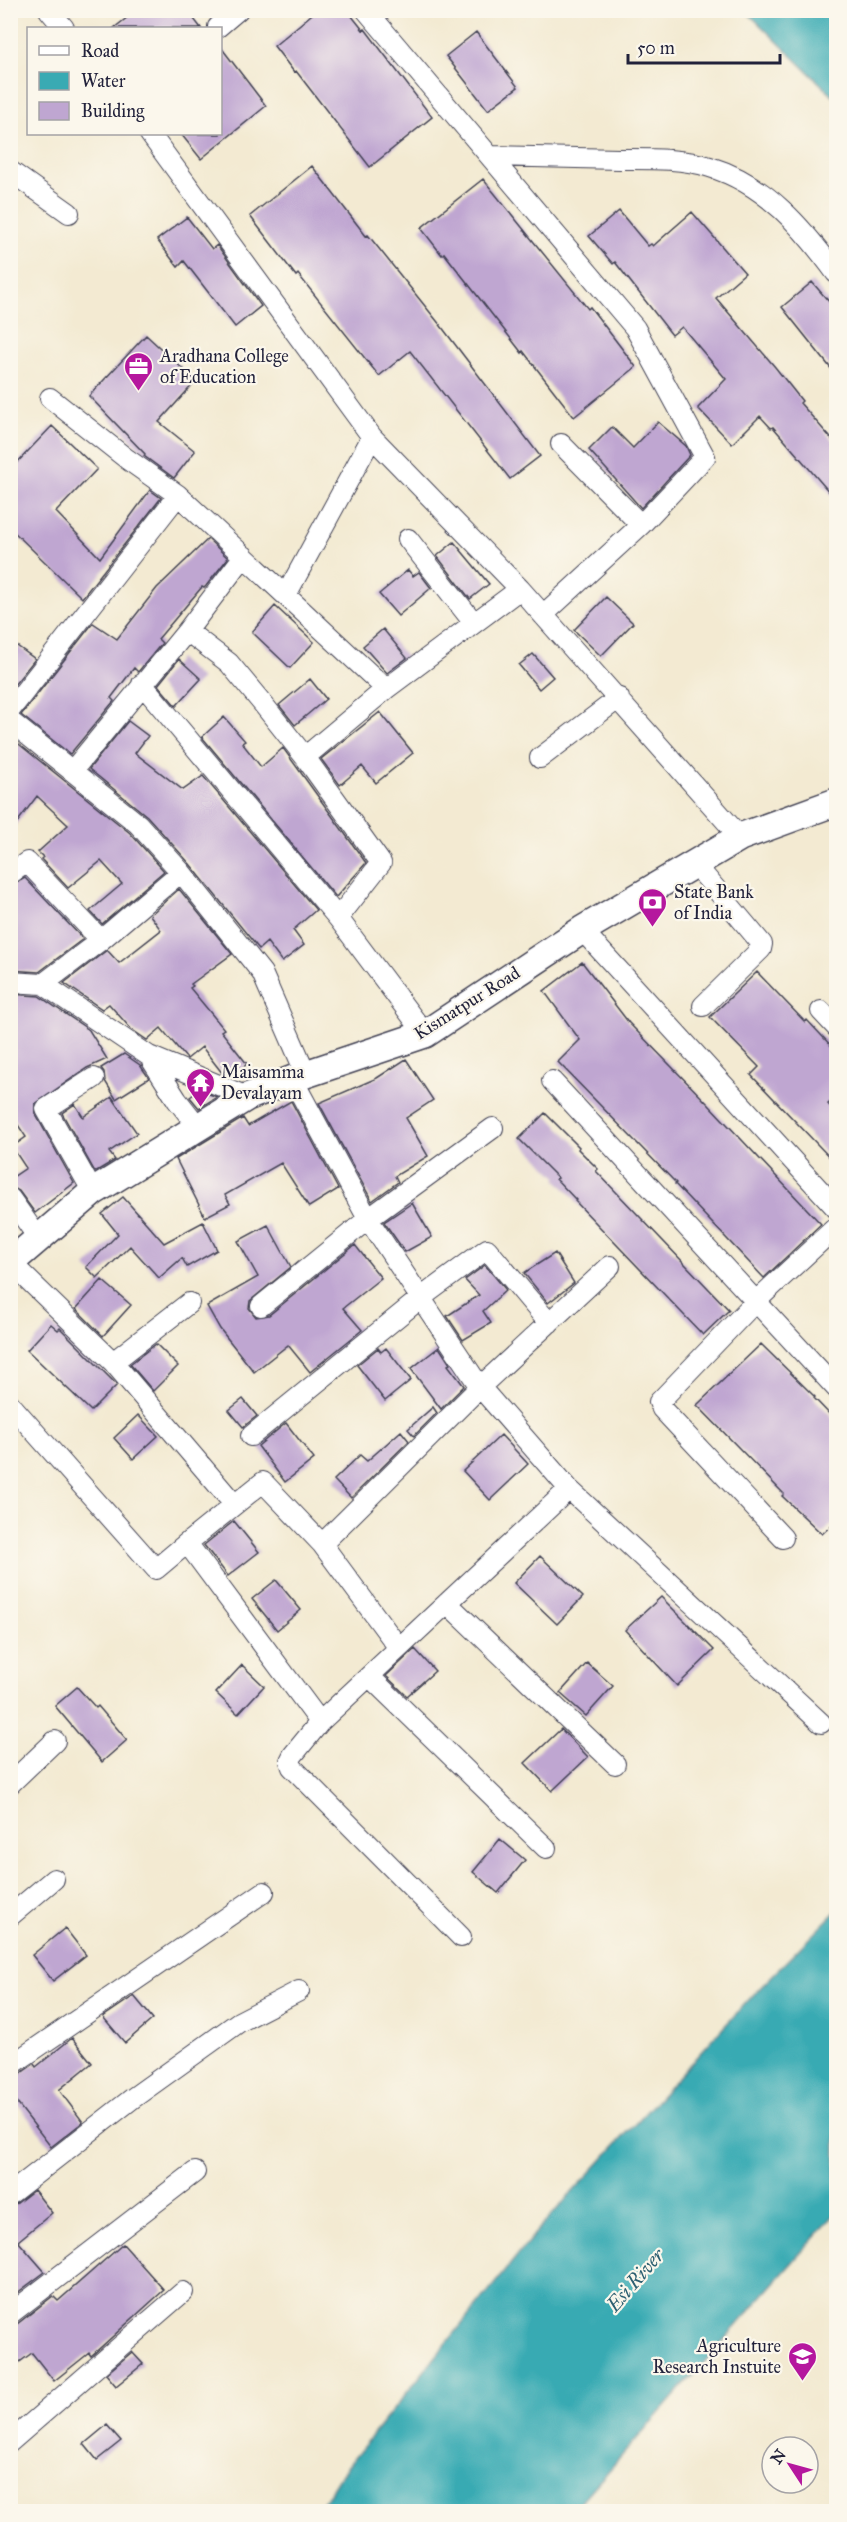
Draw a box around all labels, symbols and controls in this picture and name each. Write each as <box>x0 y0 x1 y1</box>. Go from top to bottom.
legend <box>27 27 222 135</box>
scale bar <box>628 27 780 65</box>
text: 50 m <box>637 37 675 59</box>
text: Road <box>81 40 119 62</box>
text: Water <box>81 70 126 92</box>
text: Building <box>81 100 145 123</box>
place label: Aradhana College of Education <box>159 345 289 388</box>
office icon: Aradhana College of Education <box>123 350 155 392</box>
place label: State Bank of India <box>674 881 754 924</box>
bank icon: State Bank of India <box>637 886 669 928</box>
street label: Kismatpur Road <box>410 962 524 1044</box>
place label: Maisamma Devalayam <box>221 1061 305 1104</box>
temple icon: Maisamma Devalayam <box>184 1066 216 1108</box>
water label: Esi River <box>600 2242 670 2317</box>
place label: Agriculture Research Instuite <box>652 2335 781 2378</box>
school or university icon: Agriculture Research Instuite <box>786 2340 818 2382</box>
north arrow <box>760 2435 820 2495</box>
text: N <box>767 2445 790 2468</box>

